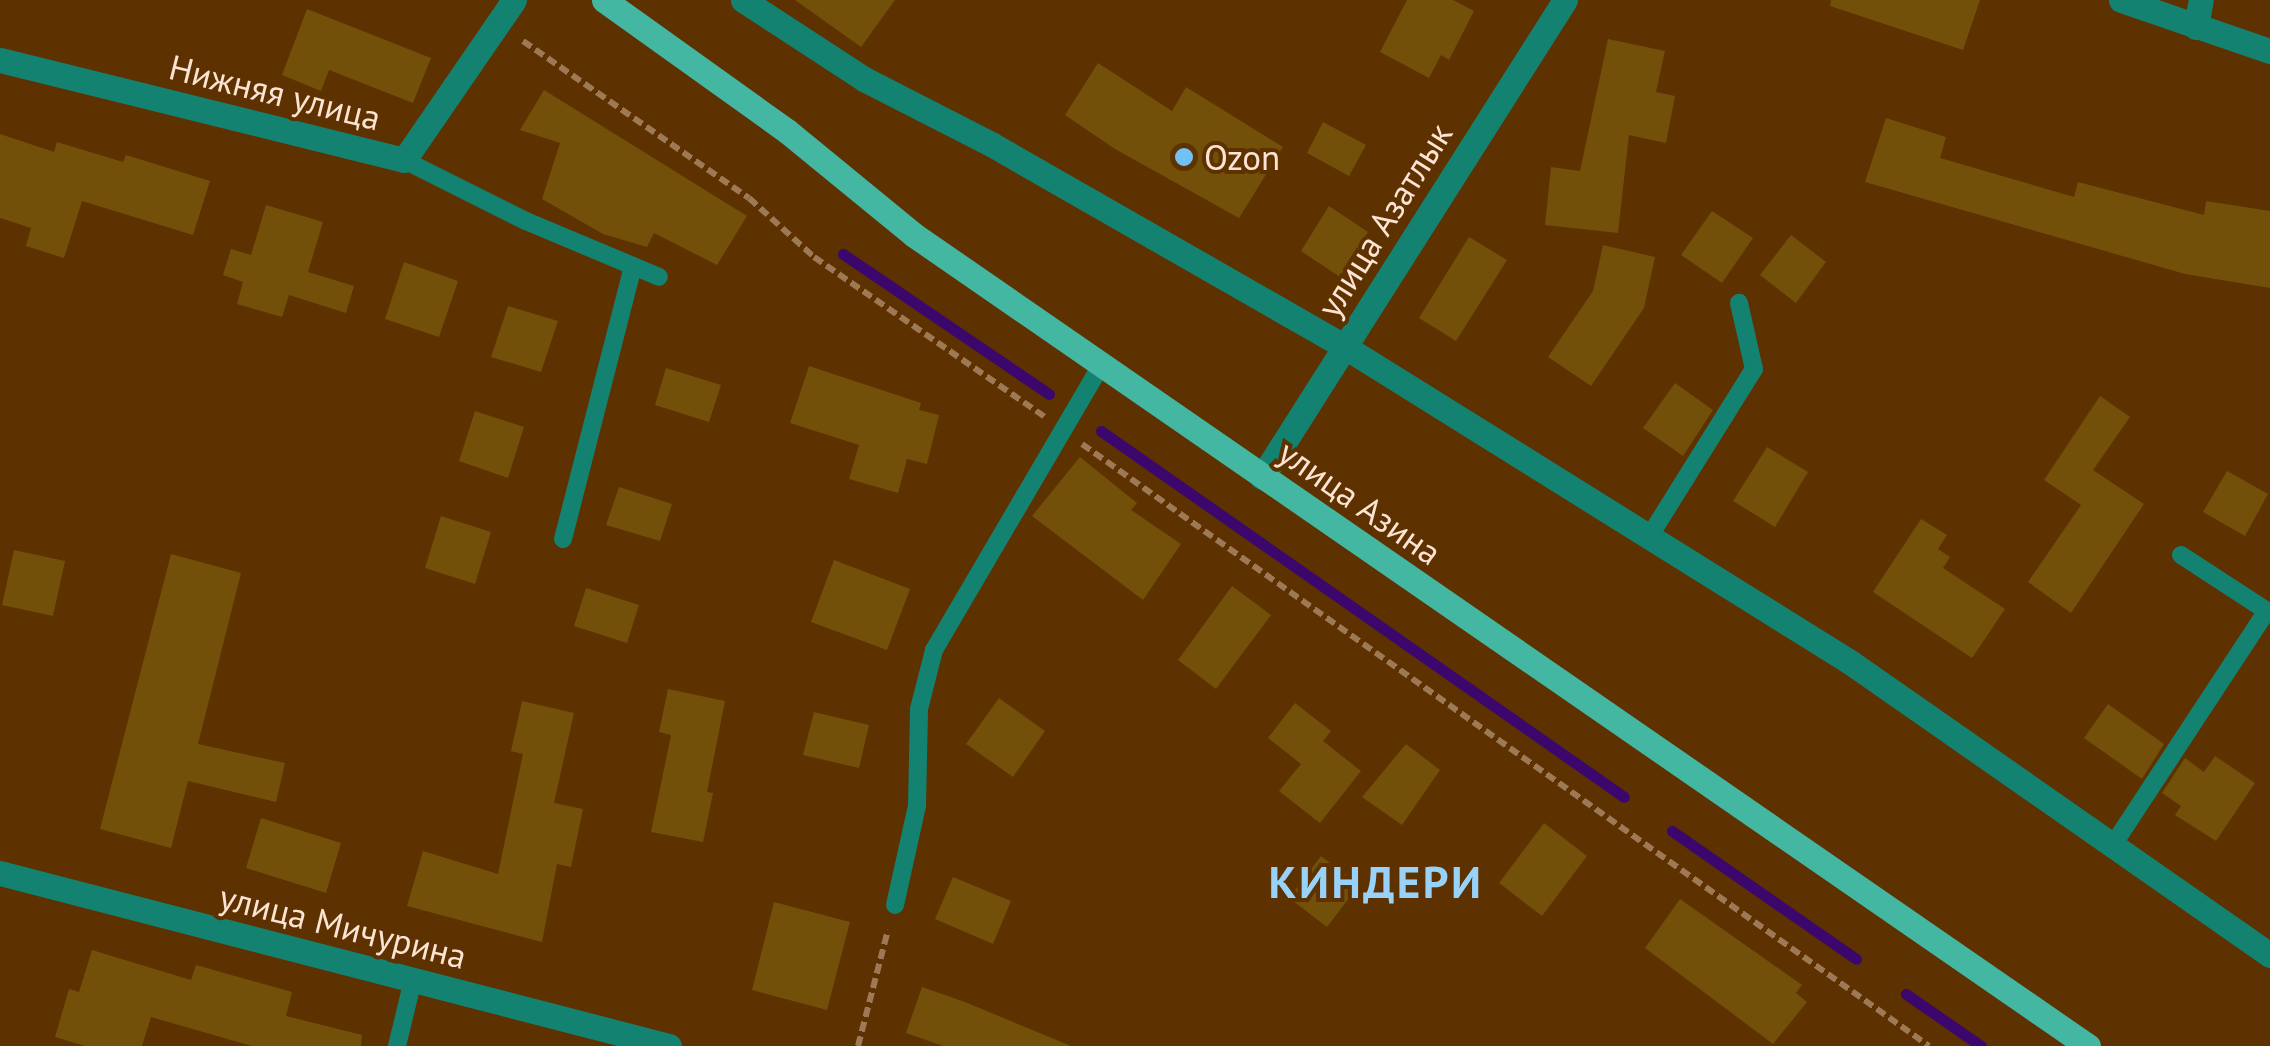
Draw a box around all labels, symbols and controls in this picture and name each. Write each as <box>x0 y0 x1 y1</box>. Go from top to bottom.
street label: Нижняя улица <box>165 45 385 139</box>
street label: улица Азатлык <box>1307 115 1461 325</box>
place label: Ozon <box>1204 136 1280 178</box>
marker: Ozon <box>1173 146 1195 168</box>
street label: улица Азина <box>1270 430 1450 574</box>
district label: КИНДЕРИ <box>1269 855 1483 909</box>
street label: улица Мичурина <box>215 875 471 977</box>

